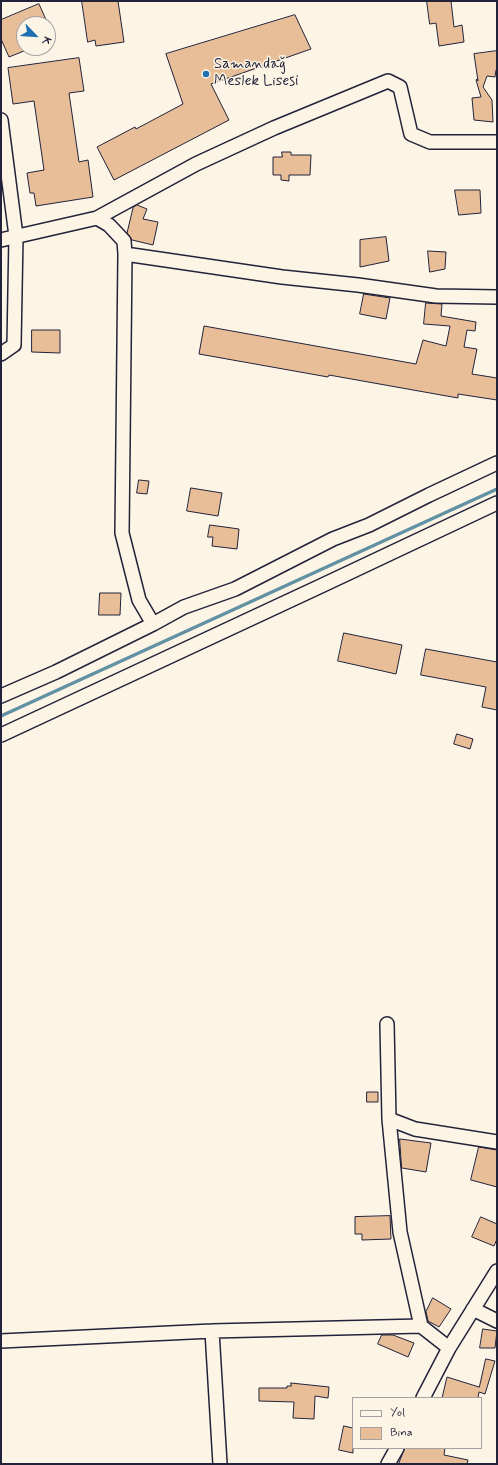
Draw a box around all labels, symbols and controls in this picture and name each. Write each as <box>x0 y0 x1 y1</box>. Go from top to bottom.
north arrow <box>16 16 56 56</box>
text: K <box>38 34 54 47</box>
place label: Samandağ Meslek Lisesi <box>214 56 299 91</box>
marker: Samandağ Meslek Lisesi <box>201 69 211 79</box>
legend <box>352 1397 482 1449</box>
text: Yol <box>390 1405 405 1421</box>
text: Bina <box>390 1425 413 1441</box>

